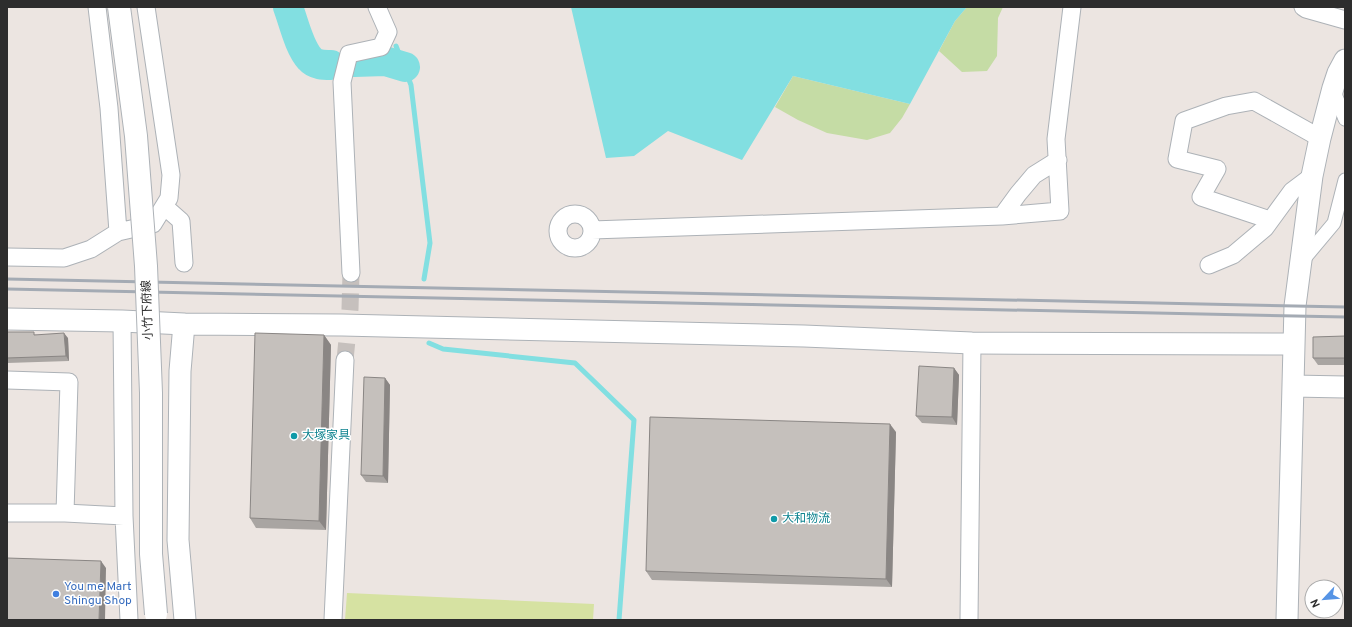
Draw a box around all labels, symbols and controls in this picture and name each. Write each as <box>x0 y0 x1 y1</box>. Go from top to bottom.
street label: 小竹下府線 <box>139 280 157 340</box>
place label: 大塚家具 <box>302 428 350 444</box>
marker: 大塚家具 <box>289 431 299 441</box>
place label: 大和物流 <box>782 511 830 527</box>
marker: 大和物流 <box>769 514 779 524</box>
place label: You me Mart Shingu Shop <box>64 579 132 609</box>
north arrow <box>1304 579 1344 619</box>
marker: You me Mart Shingu Shop <box>51 589 61 599</box>
text: N <box>1308 596 1324 610</box>

